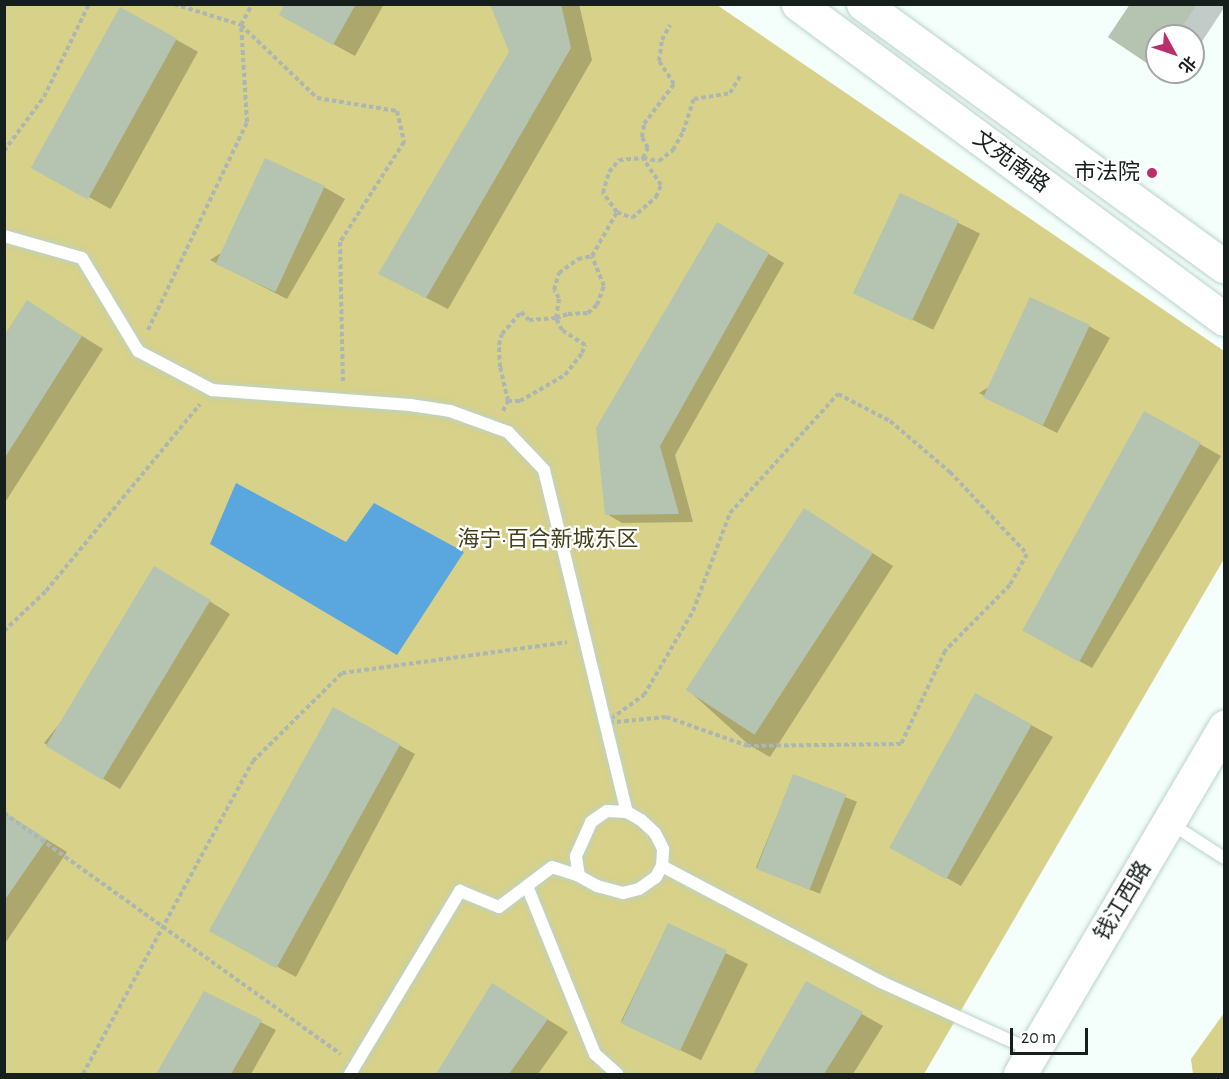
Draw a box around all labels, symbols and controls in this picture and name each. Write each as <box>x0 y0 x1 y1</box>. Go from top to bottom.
north arrow <box>1145 24 1205 84</box>
text: 北 <box>1176 53 1199 76</box>
street label: 文苑南路 <box>968 125 1054 199</box>
place label: 市法院 <box>1074 160 1140 186</box>
marker: 市法院 <box>1145 166 1159 180</box>
park label: 海宁·百合新城东区 <box>457 527 639 553</box>
street label: 钱江西路 <box>1089 856 1157 946</box>
scale bar <box>1013 1016 1091 1054</box>
text: 20 m <box>1021 1029 1056 1047</box>

